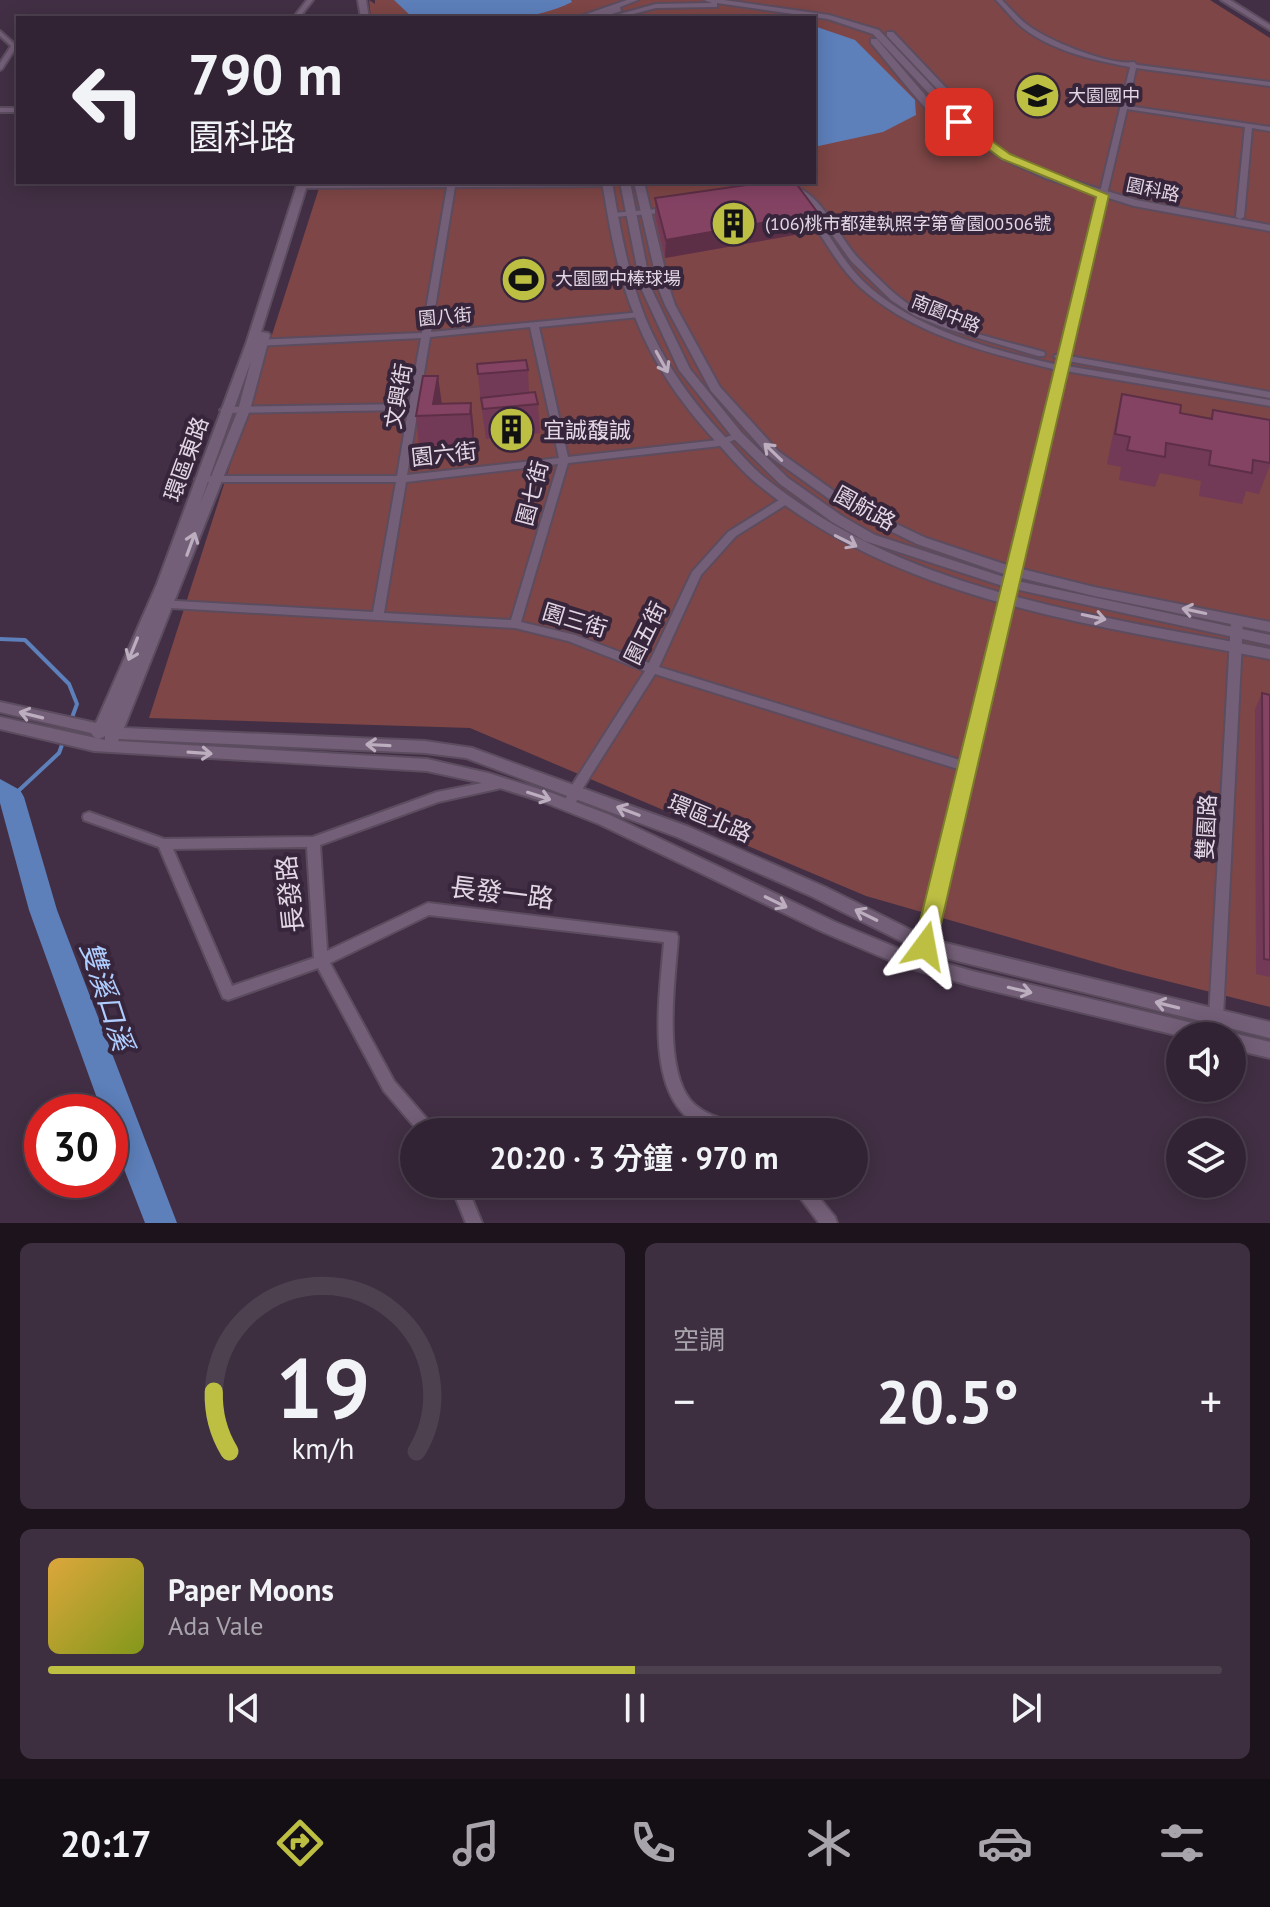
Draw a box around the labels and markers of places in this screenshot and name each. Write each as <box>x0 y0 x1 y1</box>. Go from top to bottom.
school or university icon: 大園國中 <box>1013 72 1061 120</box>
place label: 大園國中 <box>1068 84 1140 107</box>
pin <box>925 88 993 156</box>
building icon: (106)桃市都建執照字第會園00506號 <box>710 200 758 248</box>
place label: (106)桃市都建執照字第會園00506號 <box>765 212 1052 235</box>
sports icon: 大園國中棒球場 <box>500 255 548 303</box>
place label: 大園國中棒球場 <box>555 267 681 290</box>
building icon: 宜誠馥誠 <box>488 406 536 454</box>
place label: 宜誠馥誠 <box>543 416 631 444</box>

